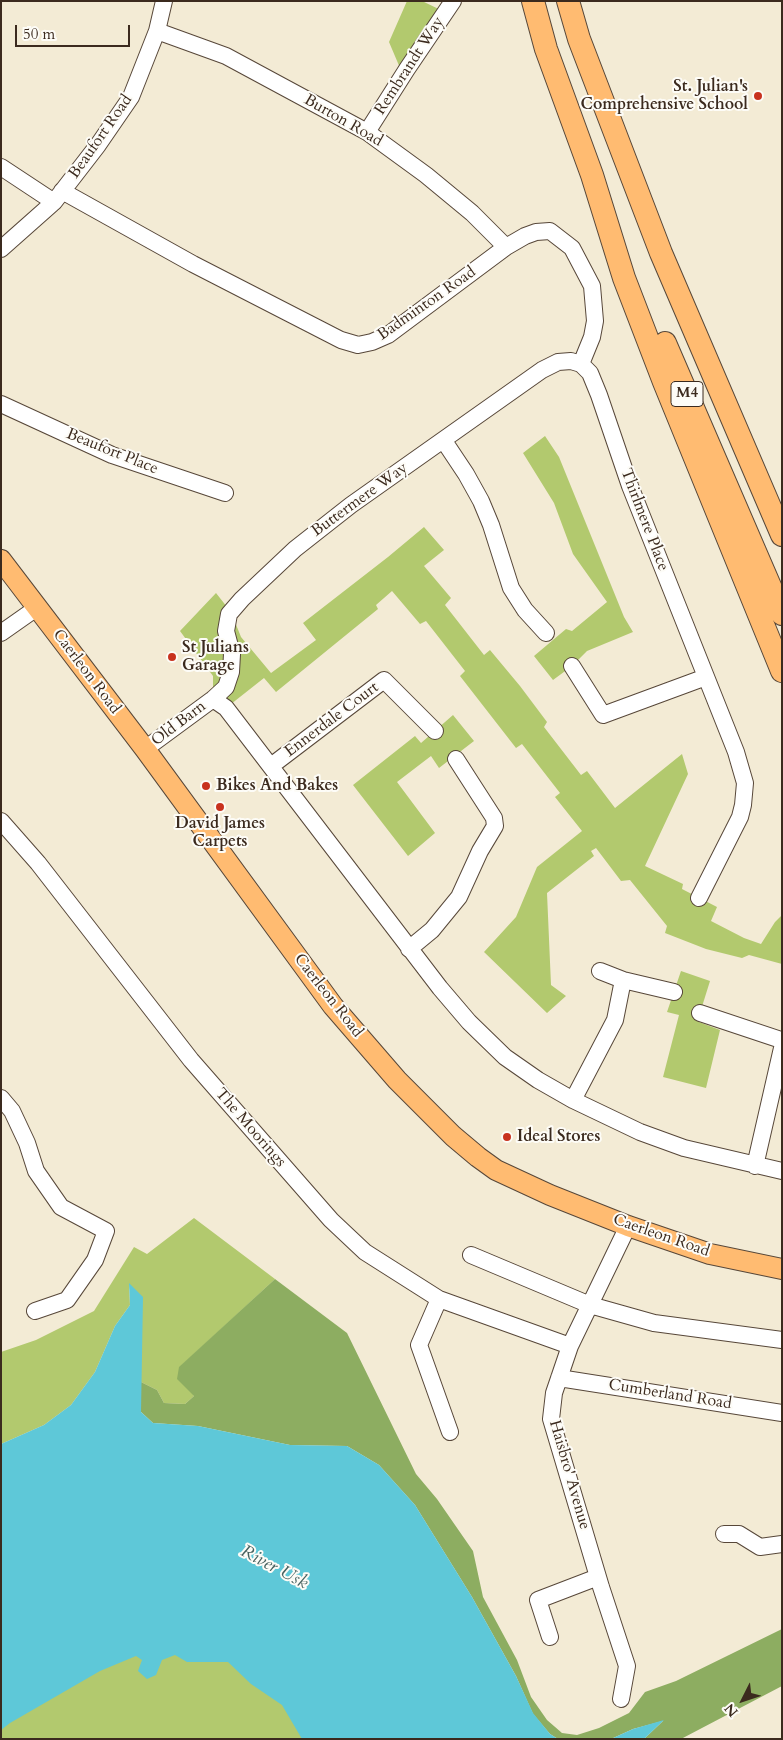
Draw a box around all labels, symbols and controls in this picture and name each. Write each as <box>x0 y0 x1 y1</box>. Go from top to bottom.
street label: Rembrandt Way <box>371 13 449 119</box>
scale bar <box>18 15 132 47</box>
text: 50 m <box>23 24 55 44</box>
place label: St. Julian's Comprehensive School <box>580 77 748 115</box>
marker: St. Julian's Comprehensive School <box>752 90 764 102</box>
street label: Beaufort Road <box>65 91 137 183</box>
street label: Burton Road <box>300 91 386 151</box>
street label: Badminton Road <box>374 263 480 345</box>
road number: M4 <box>671 382 703 406</box>
street label: Beaufort Place <box>63 425 161 479</box>
street label: Buttermere Way <box>308 459 412 541</box>
street label: Thirlmere Place <box>616 466 672 574</box>
street label: Caerleon Road <box>48 626 124 718</box>
place label: St Julians Garage <box>182 638 249 676</box>
marker: St Julians Garage <box>166 651 178 663</box>
street label: Ennerdale Court <box>281 678 383 762</box>
street label: Old Barn <box>148 697 210 751</box>
place label: Bikes And Bakes <box>216 776 338 796</box>
marker: Bikes And Bakes <box>200 780 212 792</box>
marker: David James Carpets <box>214 801 226 813</box>
place label: David James Carpets <box>175 814 265 852</box>
street label: Caerleon Road <box>289 950 367 1042</box>
street label: The Moorings <box>211 1085 289 1171</box>
place label: Ideal Stores <box>517 1127 600 1147</box>
marker: Ideal Stores <box>501 1131 513 1143</box>
street label: Caerleon Road <box>610 1211 712 1261</box>
street label: Cumberland Road <box>607 1376 733 1414</box>
street label: Haisbro' Avenue <box>544 1418 594 1532</box>
water label: River Usk <box>237 1541 311 1595</box>
north arrow <box>718 1675 768 1725</box>
text: N <box>720 1699 742 1721</box>

